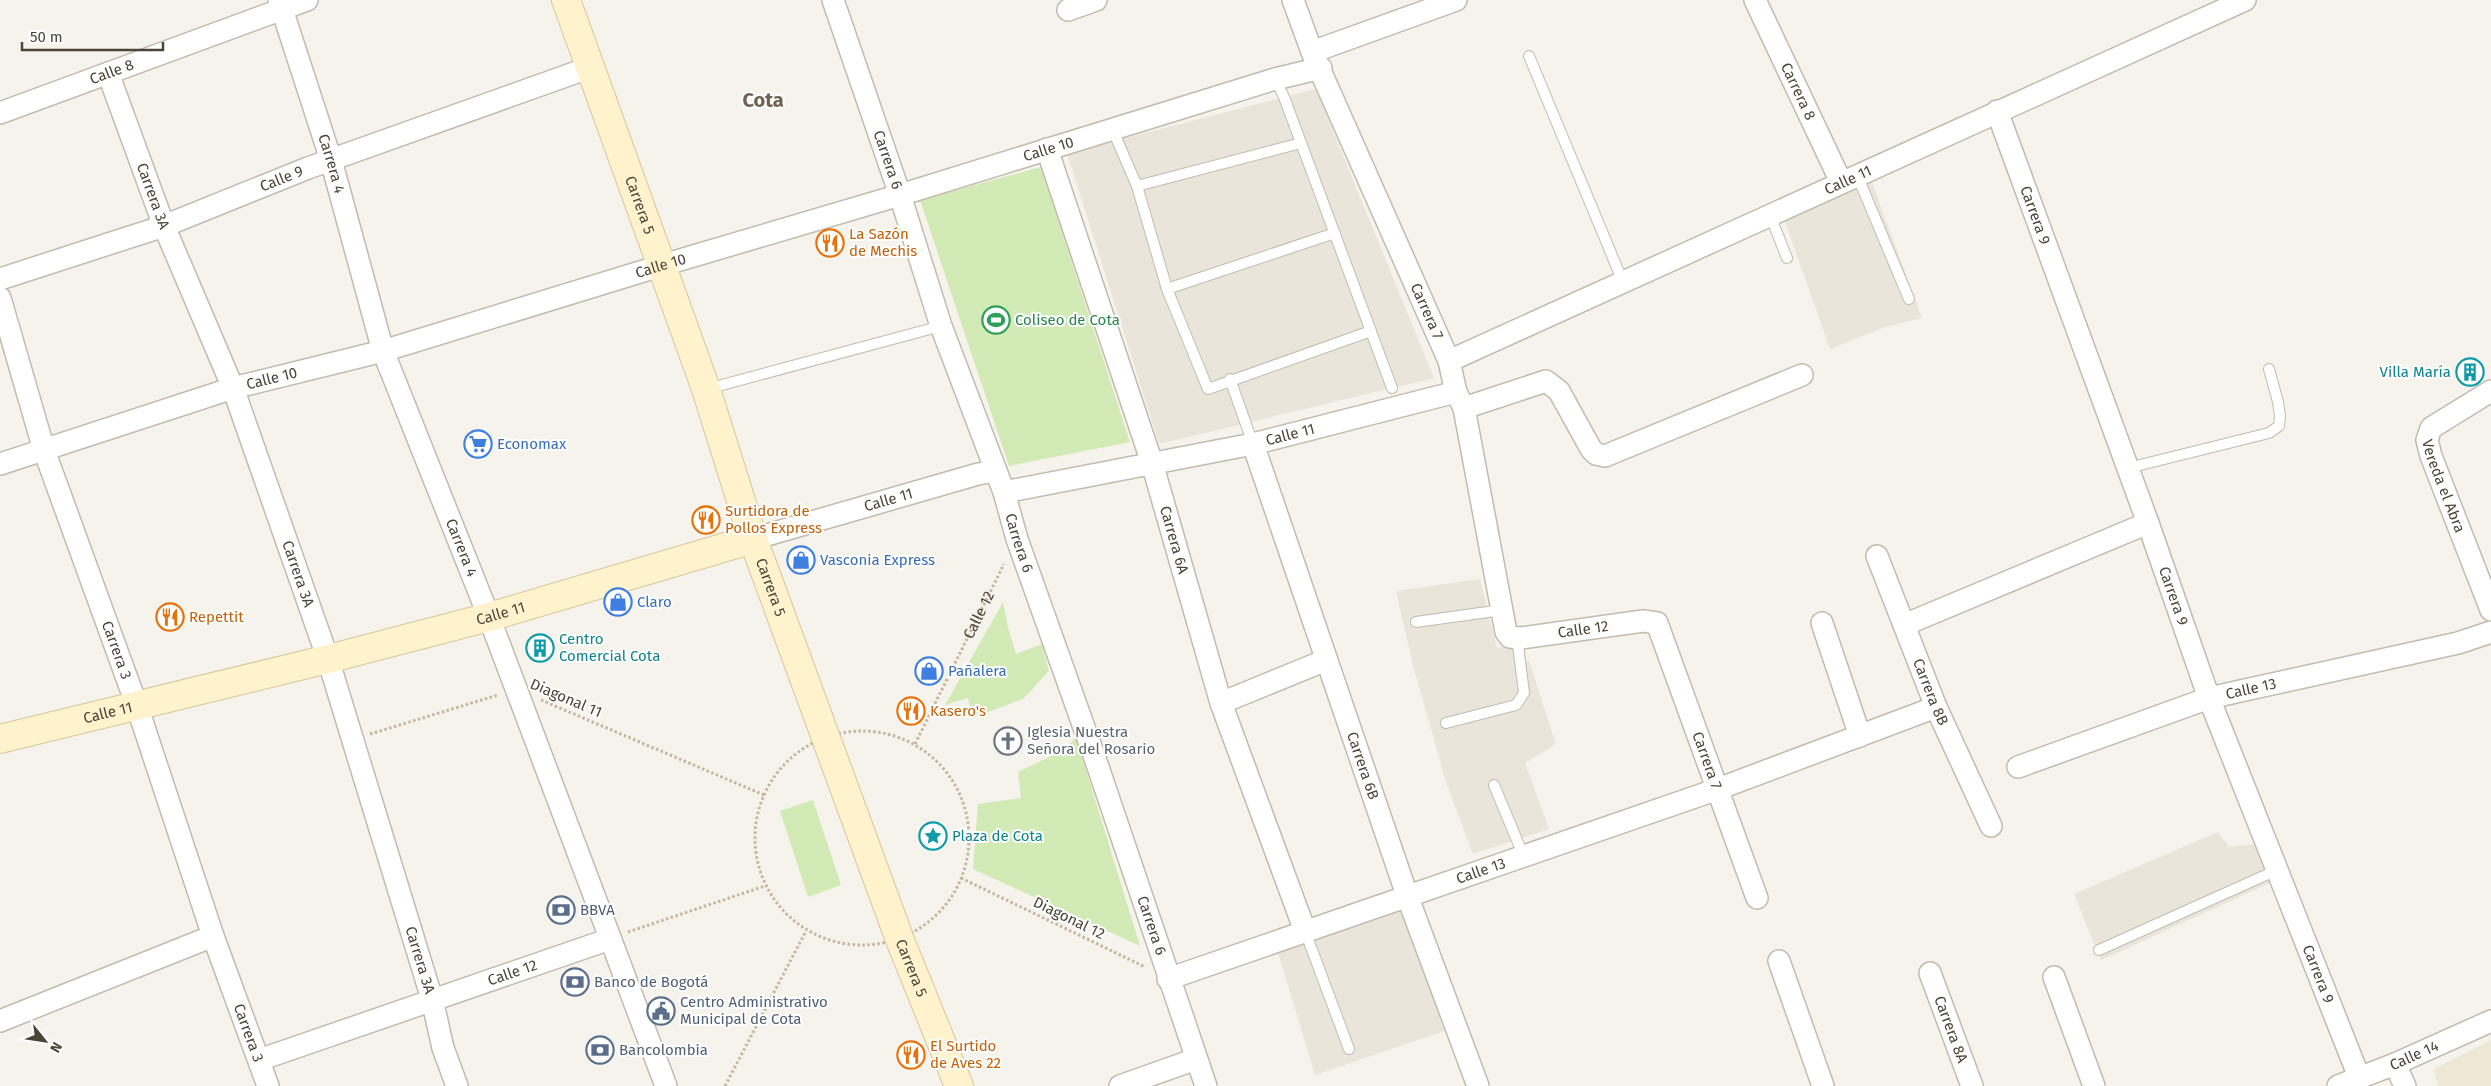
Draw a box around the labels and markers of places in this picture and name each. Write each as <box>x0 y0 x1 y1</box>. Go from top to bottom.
place label: La Sazón de Mechis <box>849 225 917 260</box>
restaurant icon: La Sazón de Mechis <box>815 228 845 258</box>
sports icon: Coliseo de Cota <box>981 305 1011 335</box>
place label: Coliseo de Cota <box>1015 311 1120 329</box>
building icon: Villa María <box>2455 357 2485 387</box>
place label: Villa María <box>2380 363 2451 381</box>
supermarket icon: Economax <box>463 429 493 459</box>
place label: Economax <box>497 435 567 453</box>
place label: Surtidora de Pollos Express <box>725 502 822 537</box>
restaurant icon: Surtidora de Pollos Express <box>691 505 721 535</box>
shop icon: Vasconia Express <box>786 545 816 575</box>
place label: Vasconia Express <box>820 551 935 569</box>
shop icon: Claro <box>603 587 633 617</box>
place label: Claro <box>637 593 672 611</box>
restaurant icon: Repettit <box>155 602 185 632</box>
place label: Repettit <box>189 608 244 626</box>
place label: Centro Comercial Cota <box>559 630 660 665</box>
building icon: Centro Comercial Cota <box>525 633 555 663</box>
shop icon: Pañalera <box>914 656 944 686</box>
place label: Pañalera <box>948 662 1007 680</box>
restaurant icon: Kasero's <box>896 696 926 726</box>
place label: Kasero's <box>930 702 986 720</box>
place label: Iglesia Nuestra Señora del Rosario <box>1027 723 1155 758</box>
church icon: Iglesia Nuestra Señora del Rosario <box>993 726 1023 756</box>
place icon: Plaza de Cota <box>918 821 948 851</box>
place label: Plaza de Cota <box>952 827 1043 845</box>
bank icon: BBVA <box>546 895 576 925</box>
place label: BBVA <box>580 901 615 919</box>
bank icon: Banco de Bogotá <box>560 967 590 997</box>
place label: Banco de Bogotá <box>594 973 708 991</box>
place label: Centro Administrativo Municipal de Cota <box>680 993 828 1028</box>
public building icon: Centro Administrativo Municipal de Cota <box>646 996 676 1026</box>
bank icon: Bancolombia <box>585 1035 615 1065</box>
place label: El Surtido de Aves 22 <box>930 1037 1001 1072</box>
restaurant icon: El Surtido de Aves 22 <box>896 1040 926 1070</box>
place label: Bancolombia <box>619 1041 708 1059</box>

